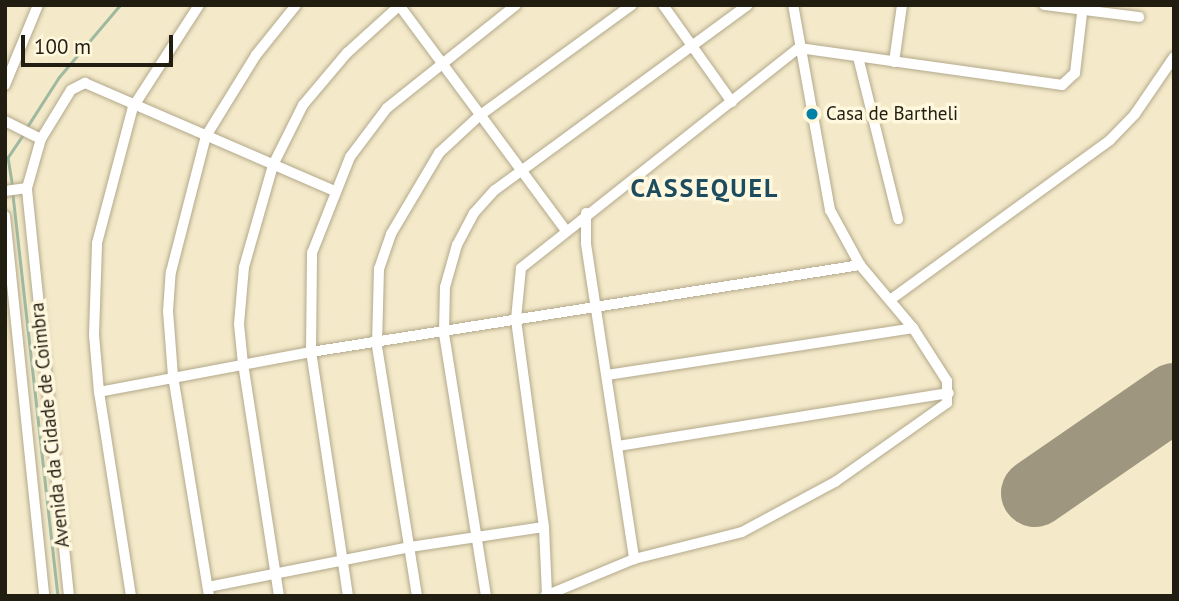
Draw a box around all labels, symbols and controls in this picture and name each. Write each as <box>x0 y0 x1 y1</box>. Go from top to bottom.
scale bar <box>24 21 177 65</box>
text: 100 m <box>34 33 91 60</box>
place label: Casa de Bartheli <box>826 103 958 125</box>
marker: Casa de Bartheli <box>804 106 820 122</box>
district label: CASSEQUEL <box>632 172 778 204</box>
street label: Avenida da Cidade de Coimbra <box>26 301 74 549</box>

